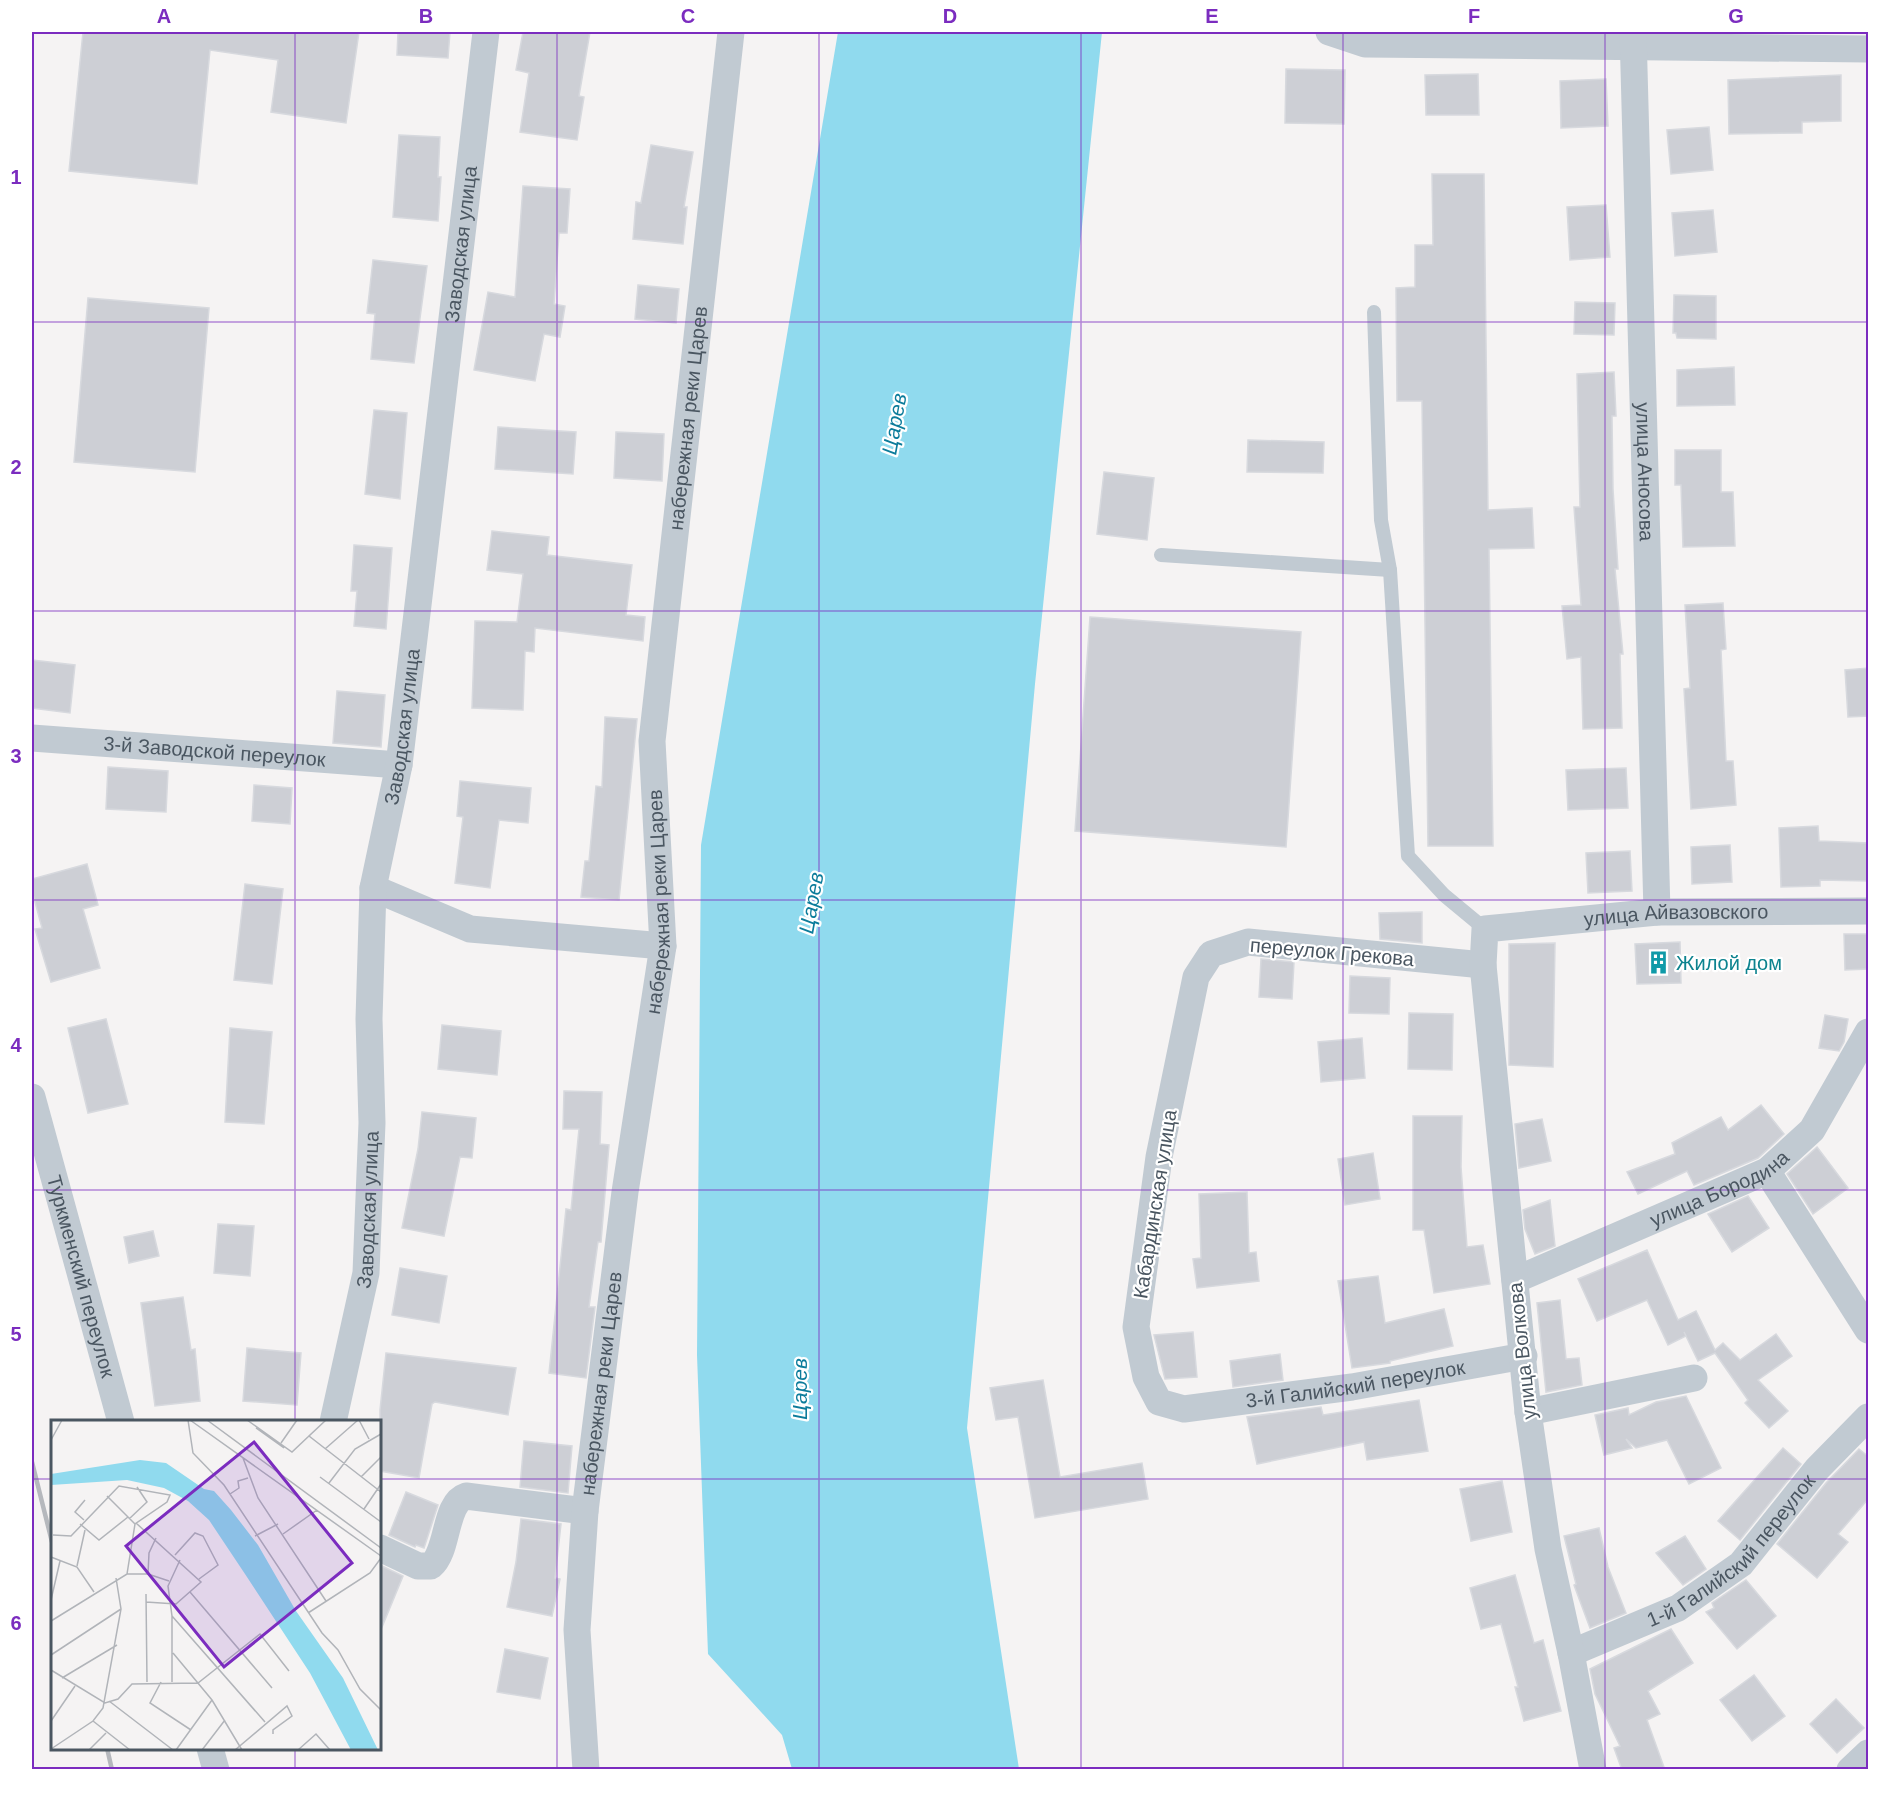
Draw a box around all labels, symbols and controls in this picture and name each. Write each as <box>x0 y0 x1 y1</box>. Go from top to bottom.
text: A <box>157 5 171 27</box>
text: B <box>419 5 433 27</box>
text: C <box>681 5 695 27</box>
text: D <box>943 5 957 27</box>
text: E <box>1205 5 1219 27</box>
text: F <box>1468 5 1480 27</box>
text: G <box>1728 5 1744 27</box>
street label: Заводская улица <box>441 164 481 324</box>
text: 1 <box>10 166 22 188</box>
street label: набережная реки Царев <box>665 305 711 532</box>
water label: Царев <box>877 391 911 457</box>
street label: улица Аносова <box>1632 402 1658 542</box>
text: 2 <box>10 456 22 478</box>
street label: Заводская улица <box>380 646 424 807</box>
street label: 3-й Заводской переулок <box>103 732 327 771</box>
text: 3 <box>10 745 22 767</box>
street label: набережная реки Царев <box>642 789 674 1016</box>
water label: Царев <box>794 870 828 936</box>
street label: улица Айвазовского <box>1583 900 1768 930</box>
street label: переулок Грекова <box>1249 934 1416 970</box>
building icon: Жилой дом <box>1645 950 1671 976</box>
place label: Жилой дом <box>1676 952 1782 974</box>
text: 4 <box>10 1034 22 1056</box>
street label: Кабардинская улица <box>1129 1107 1181 1300</box>
street label: Заводская улица <box>352 1130 383 1290</box>
street label: улица Бородина <box>1647 1145 1794 1231</box>
street label: Туркменский переулок <box>43 1173 119 1380</box>
street label: набережная реки Царев <box>576 1270 626 1497</box>
street label: улица Волкова <box>1504 1280 1540 1421</box>
text: 5 <box>10 1323 22 1345</box>
street label: 3-й Галийский переулок <box>1244 1356 1467 1412</box>
water label: Царев <box>788 1358 811 1420</box>
inset map <box>51 1420 381 1750</box>
street label: 1-й Галийский переулок <box>1644 1470 1820 1631</box>
text: 6 <box>10 1612 22 1634</box>

